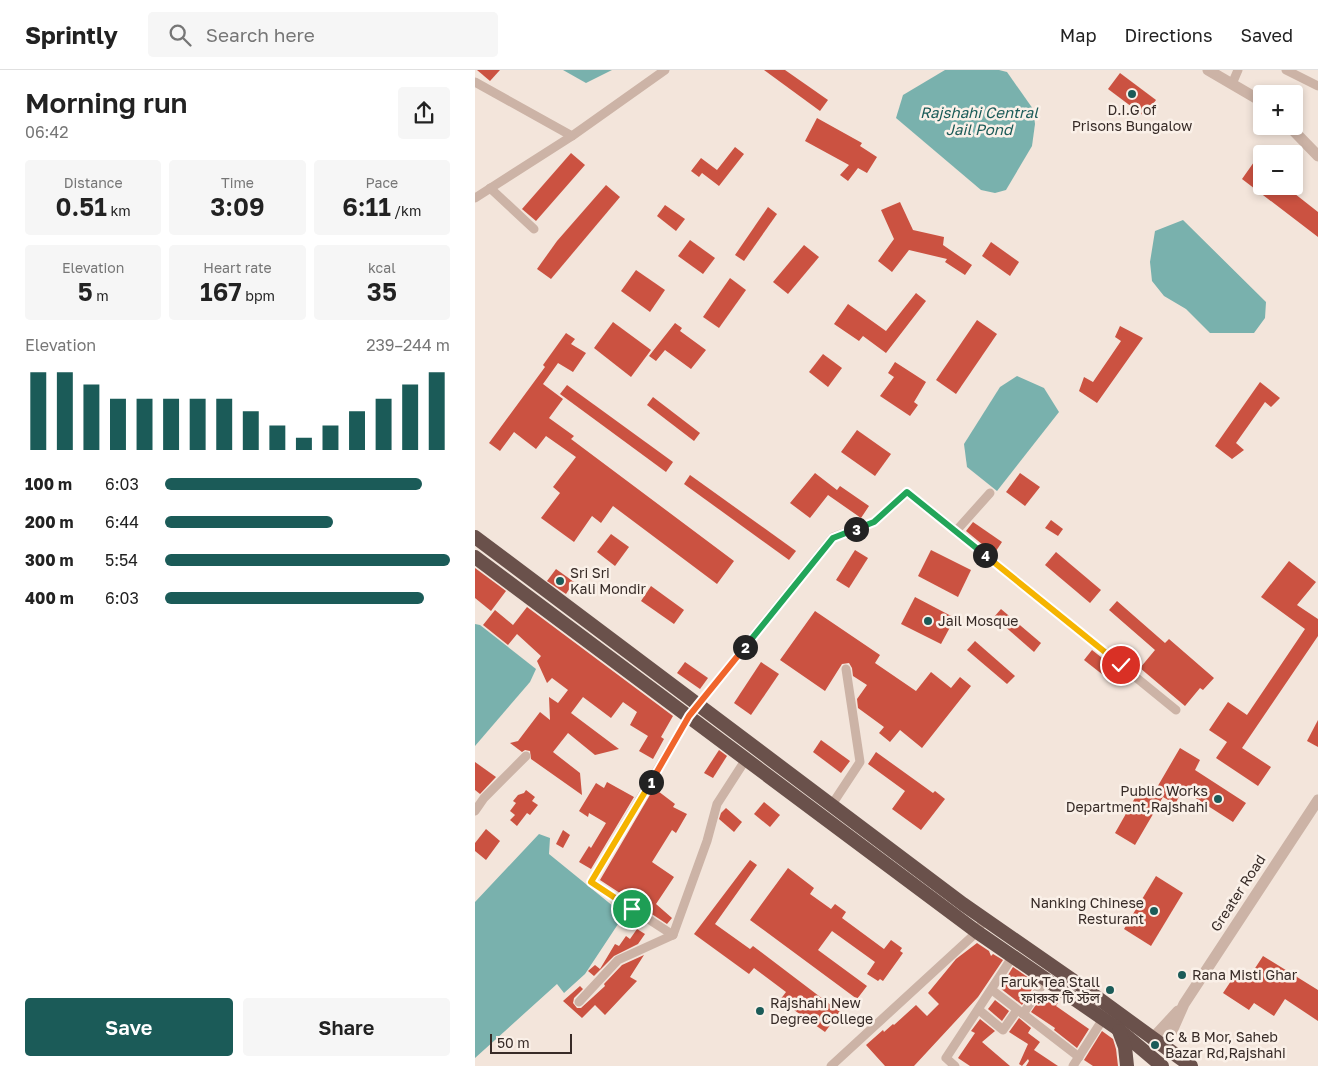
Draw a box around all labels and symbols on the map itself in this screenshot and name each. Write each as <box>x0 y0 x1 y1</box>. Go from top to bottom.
marker: D.I.G of Prisons Bungalow <box>1126 88 1138 100</box>
place label: D.I.G of Prisons Bungalow <box>1072 101 1192 134</box>
water label: Rajshahi Central Jail Pond <box>920 103 1039 138</box>
pin: 3 <box>843 516 869 542</box>
pin: 4 <box>973 542 997 568</box>
place label: Sri Sri Kali Mondir <box>570 564 647 597</box>
marker: Sri Sri Kali Mondir <box>554 575 566 587</box>
place label: Jail Mosque <box>938 612 1018 629</box>
marker: Jail Mosque <box>922 615 934 627</box>
pin: 2 <box>733 634 757 660</box>
pin <box>1100 644 1142 686</box>
pin: 1 <box>639 770 663 794</box>
place label: Public Works Department,Rajshahi <box>1066 782 1208 815</box>
marker: Public Works Department,Rajshahi <box>1212 793 1224 805</box>
street label: Greater Road <box>1206 851 1269 934</box>
pin <box>611 888 653 930</box>
place label: Nanking Chinese Resturant <box>1030 894 1144 927</box>
marker: Nanking Chinese Resturant <box>1148 905 1160 917</box>
place label: Rana Misti Ghar <box>1192 966 1298 983</box>
marker: Rana Misti Ghar <box>1176 969 1188 981</box>
place label: Faruk Tea Stall ফারুক টি স্টল <box>1001 973 1101 1006</box>
marker: Faruk Tea Stall ফারুক টি স্টল <box>1104 984 1116 996</box>
place label: Rajshahi New Degree College <box>770 994 873 1027</box>
marker: Rajshahi New Degree College <box>754 1005 766 1017</box>
place label: C & B Mor, Saheb Bazar Rd,Rajshahi <box>1165 1028 1286 1061</box>
scale bar <box>490 1031 573 1054</box>
marker: C & B Mor, Saheb Bazar Rd,Rajshahi <box>1149 1039 1161 1051</box>

